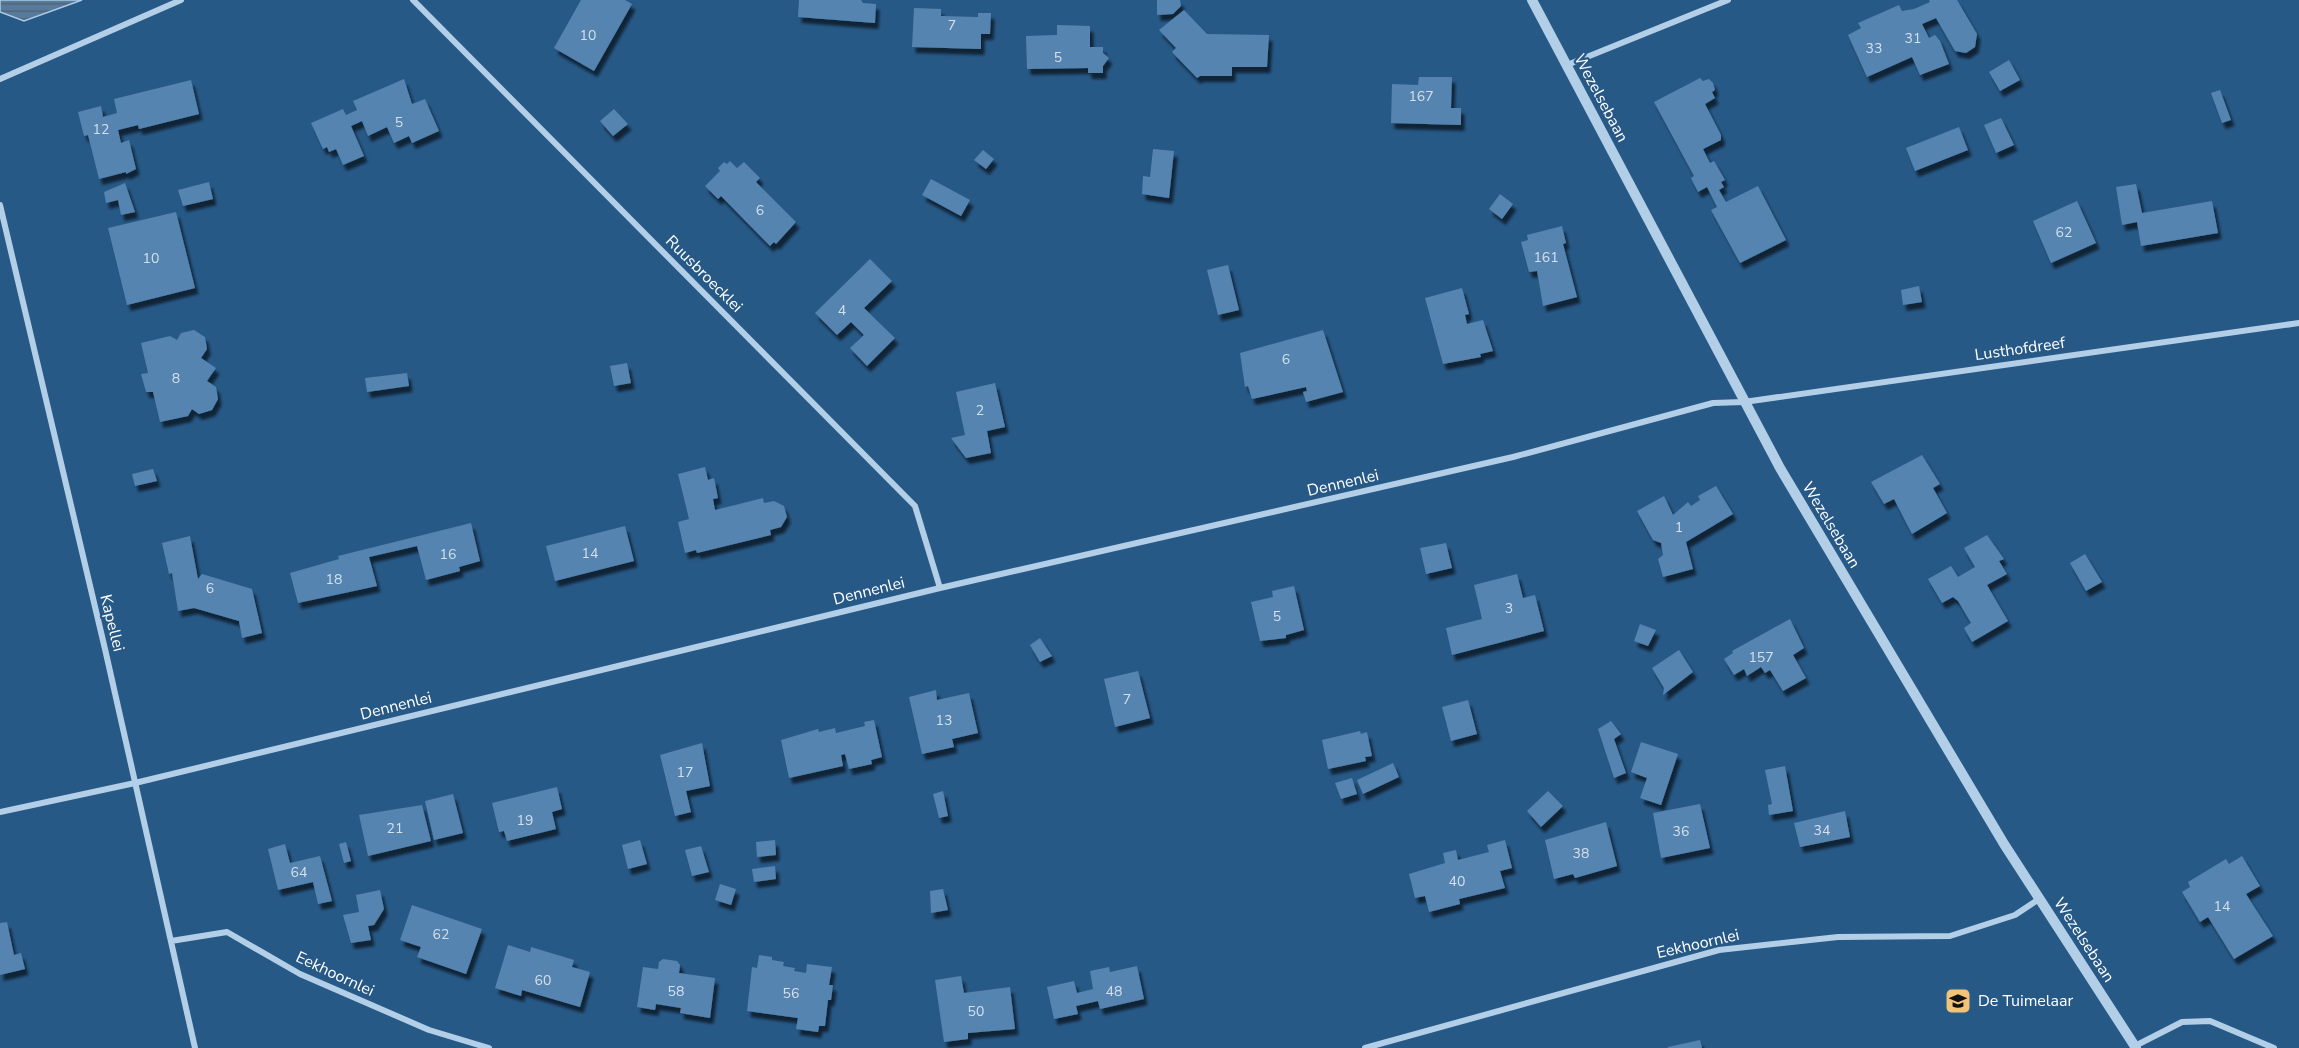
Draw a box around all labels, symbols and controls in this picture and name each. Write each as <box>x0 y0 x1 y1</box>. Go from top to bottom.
house number: 7 <box>948 16 956 35</box>
house number: 10 <box>580 26 596 45</box>
house number: 31 <box>1905 29 1921 48</box>
house number: 33 <box>1866 39 1882 58</box>
house number: 5 <box>1054 48 1062 67</box>
street label: Wezelsebaan <box>1568 50 1634 146</box>
house number: 167 <box>1408 87 1434 106</box>
house number: 5 <box>395 113 403 132</box>
house number: 12 <box>93 120 109 139</box>
house number: 6 <box>756 201 764 220</box>
house number: 62 <box>2056 223 2072 242</box>
street label: Ruusbroecklei <box>661 231 747 317</box>
house number: 161 <box>1533 248 1559 267</box>
house number: 10 <box>143 249 159 268</box>
house number: 4 <box>838 301 846 320</box>
street label: Lusthofdreef <box>1973 332 2067 366</box>
house number: 6 <box>1282 350 1290 369</box>
house number: 8 <box>172 369 180 388</box>
house number: 2 <box>976 401 984 420</box>
street label: Dennenlei <box>1305 464 1381 502</box>
street label: Wezelsebaan <box>1797 478 1865 572</box>
house number: 1 <box>1675 518 1683 537</box>
house number: 14 <box>582 544 598 563</box>
house number: 16 <box>440 545 456 564</box>
house number: 18 <box>326 570 342 589</box>
street label: Dennenlei <box>831 571 907 611</box>
house number: 6 <box>206 579 214 598</box>
street label: Kapellei <box>94 592 130 654</box>
house number: 3 <box>1505 599 1513 618</box>
house number: 5 <box>1273 607 1281 626</box>
house number: 157 <box>1748 648 1774 667</box>
street label: Dennenlei <box>358 686 434 726</box>
house number: 7 <box>1123 690 1131 709</box>
house number: 13 <box>936 711 952 730</box>
house number: 17 <box>677 763 693 782</box>
house number: 19 <box>517 811 533 830</box>
house number: 21 <box>387 819 403 838</box>
house number: 34 <box>1814 821 1830 840</box>
house number: 36 <box>1673 822 1689 841</box>
house number: 38 <box>1573 844 1589 863</box>
house number: 64 <box>291 863 307 882</box>
house number: 40 <box>1449 872 1465 891</box>
street label: Wezelsebaan <box>2048 893 2120 987</box>
house number: 14 <box>2214 897 2230 916</box>
street label: Eekhoornlei <box>1654 924 1742 964</box>
house number: 62 <box>433 925 449 944</box>
street label: Eekhoornlei <box>292 946 378 1002</box>
house number: 60 <box>535 971 551 990</box>
house number: 58 <box>668 982 684 1001</box>
house number: 48 <box>1106 982 1122 1001</box>
house number: 56 <box>783 984 799 1003</box>
school or university icon: De Tuimelaar <box>1943 986 1973 1016</box>
place label: De Tuimelaar <box>1978 990 2074 1012</box>
house number: 50 <box>968 1002 984 1021</box>

